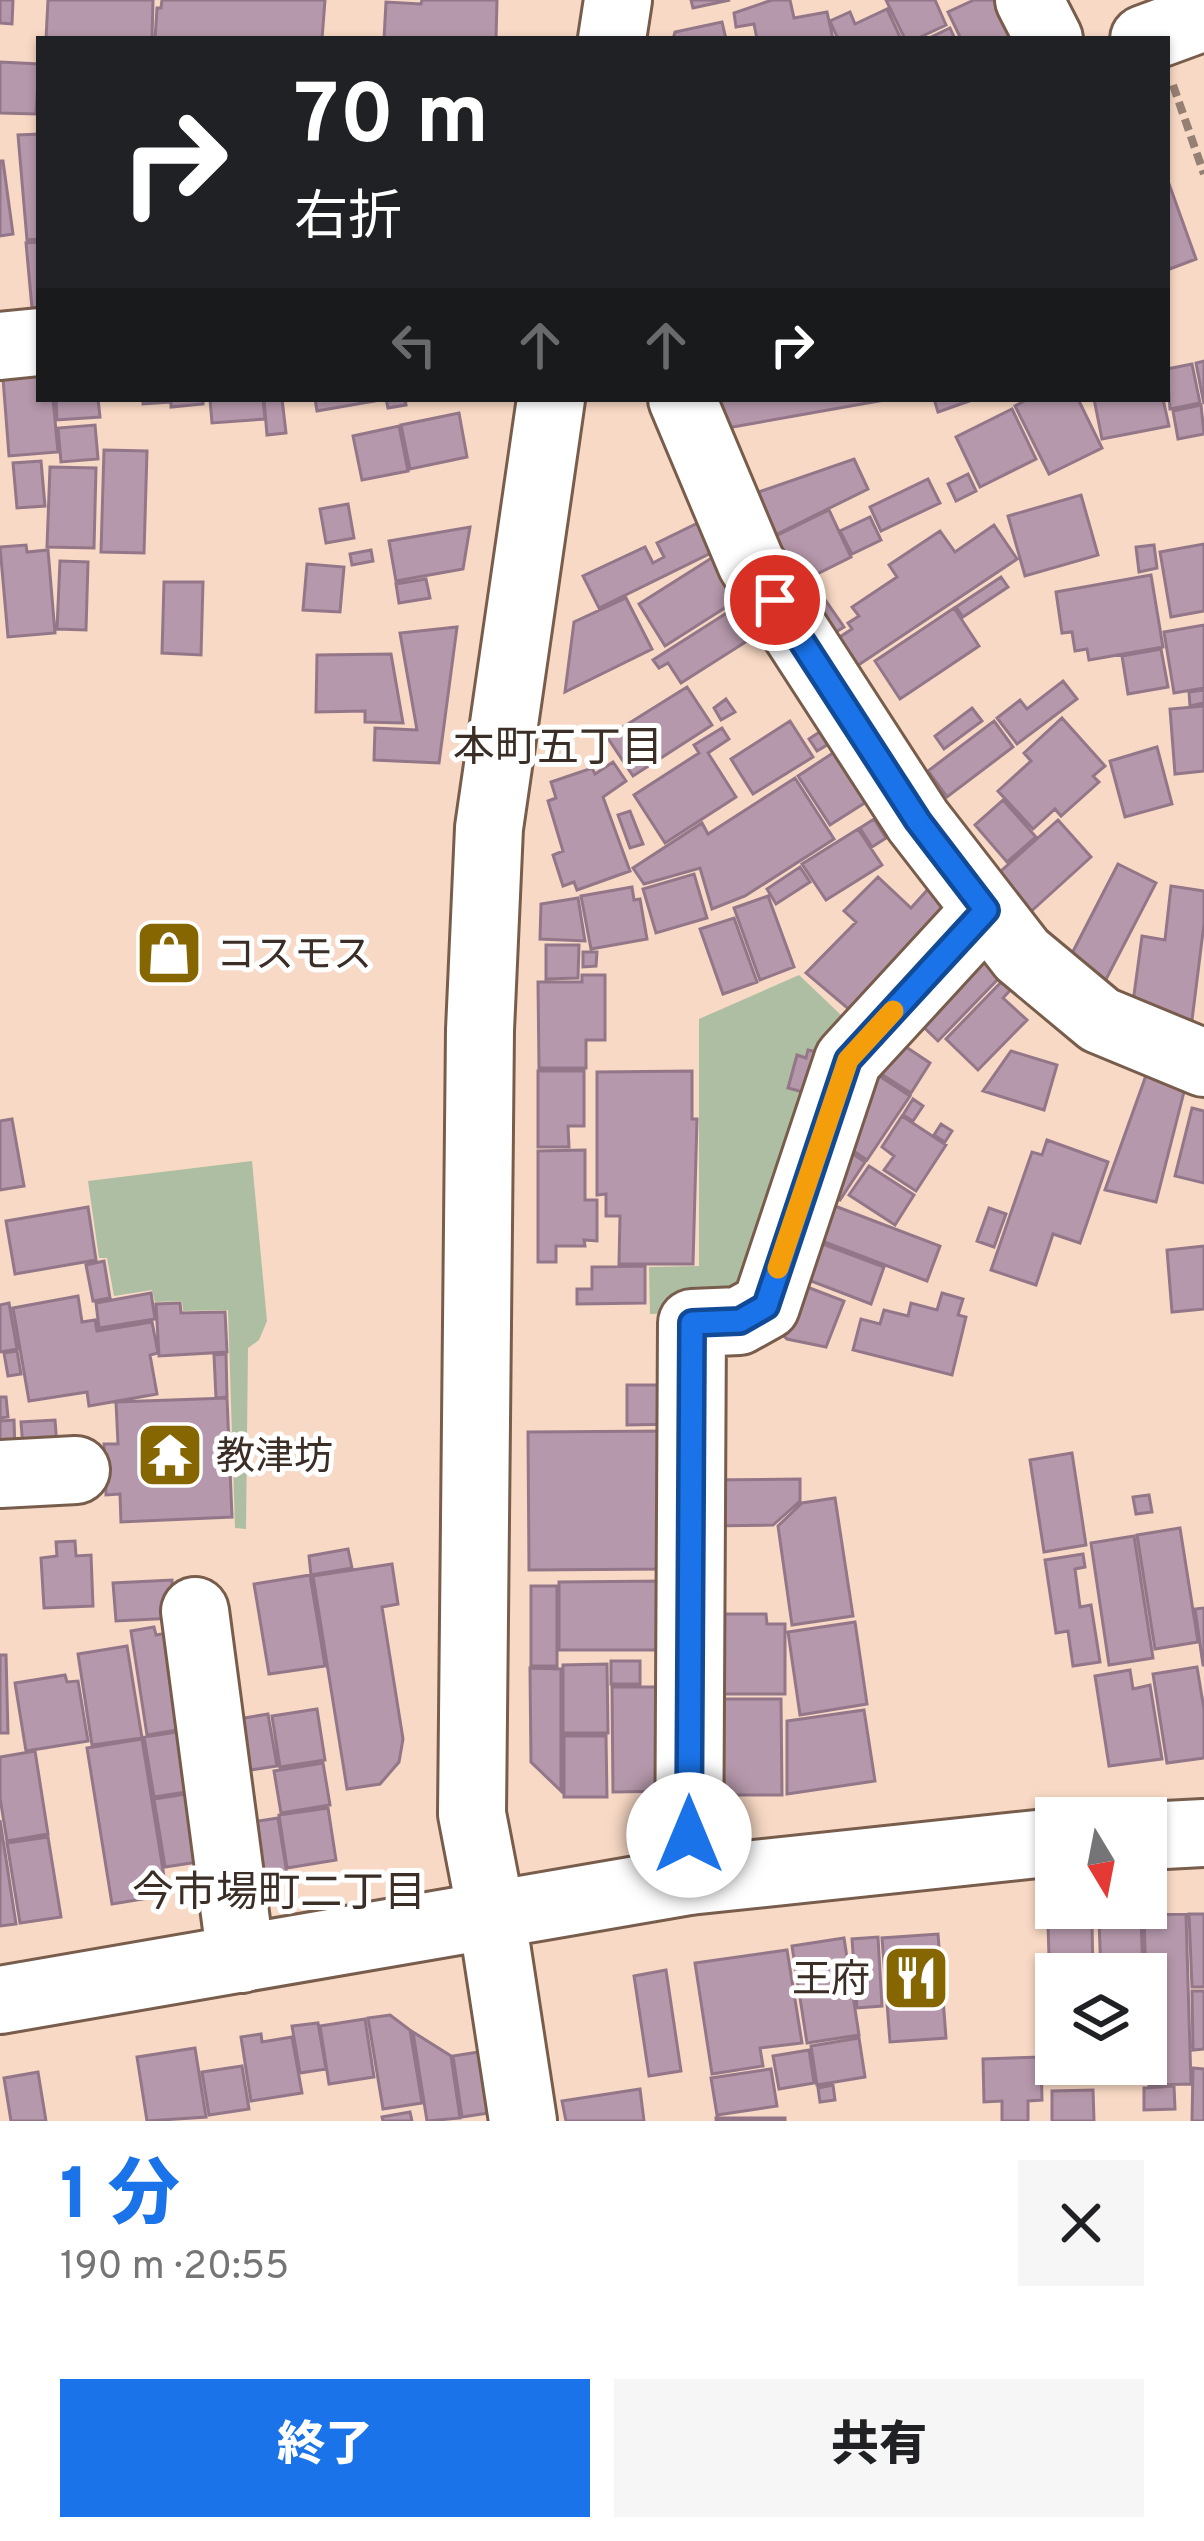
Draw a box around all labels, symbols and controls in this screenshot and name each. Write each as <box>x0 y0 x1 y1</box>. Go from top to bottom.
text: 70 m <box>294 67 489 173</box>
icon: right <box>96 84 252 240</box>
text: 右折 <box>294 186 402 255</box>
icon: left <box>381 312 447 378</box>
icon: ahead <box>507 312 573 378</box>
icon: ahead <box>633 312 699 378</box>
icon: right <box>759 312 825 378</box>
pin <box>724 549 826 651</box>
icon: arrive <box>742 567 808 633</box>
district label: 本町五丁目 <box>453 724 663 777</box>
shop icon: コスモス <box>134 918 204 988</box>
place label: コスモス <box>216 933 372 982</box>
temple icon: 教津坊 <box>135 1420 205 1490</box>
place label: 教津坊 <box>216 1435 333 1484</box>
position arrow <box>626 1772 752 1898</box>
north arrow <box>1035 1797 1167 1929</box>
map controls <box>1035 1797 1167 2085</box>
district label: 今市場町二丁目 <box>132 1869 426 1922</box>
restaurant icon: 王府 <box>881 1943 951 2013</box>
button: layers <box>1035 1953 1167 2085</box>
place label: 王府 <box>792 1958 870 2007</box>
text: 1 分 <box>60 2153 180 2245</box>
button: close <box>1018 2160 1144 2286</box>
text: 190 m · 20:55 <box>60 2244 289 2293</box>
button: 終了 <box>60 2379 590 2517</box>
button: 共有 <box>614 2379 1144 2517</box>

